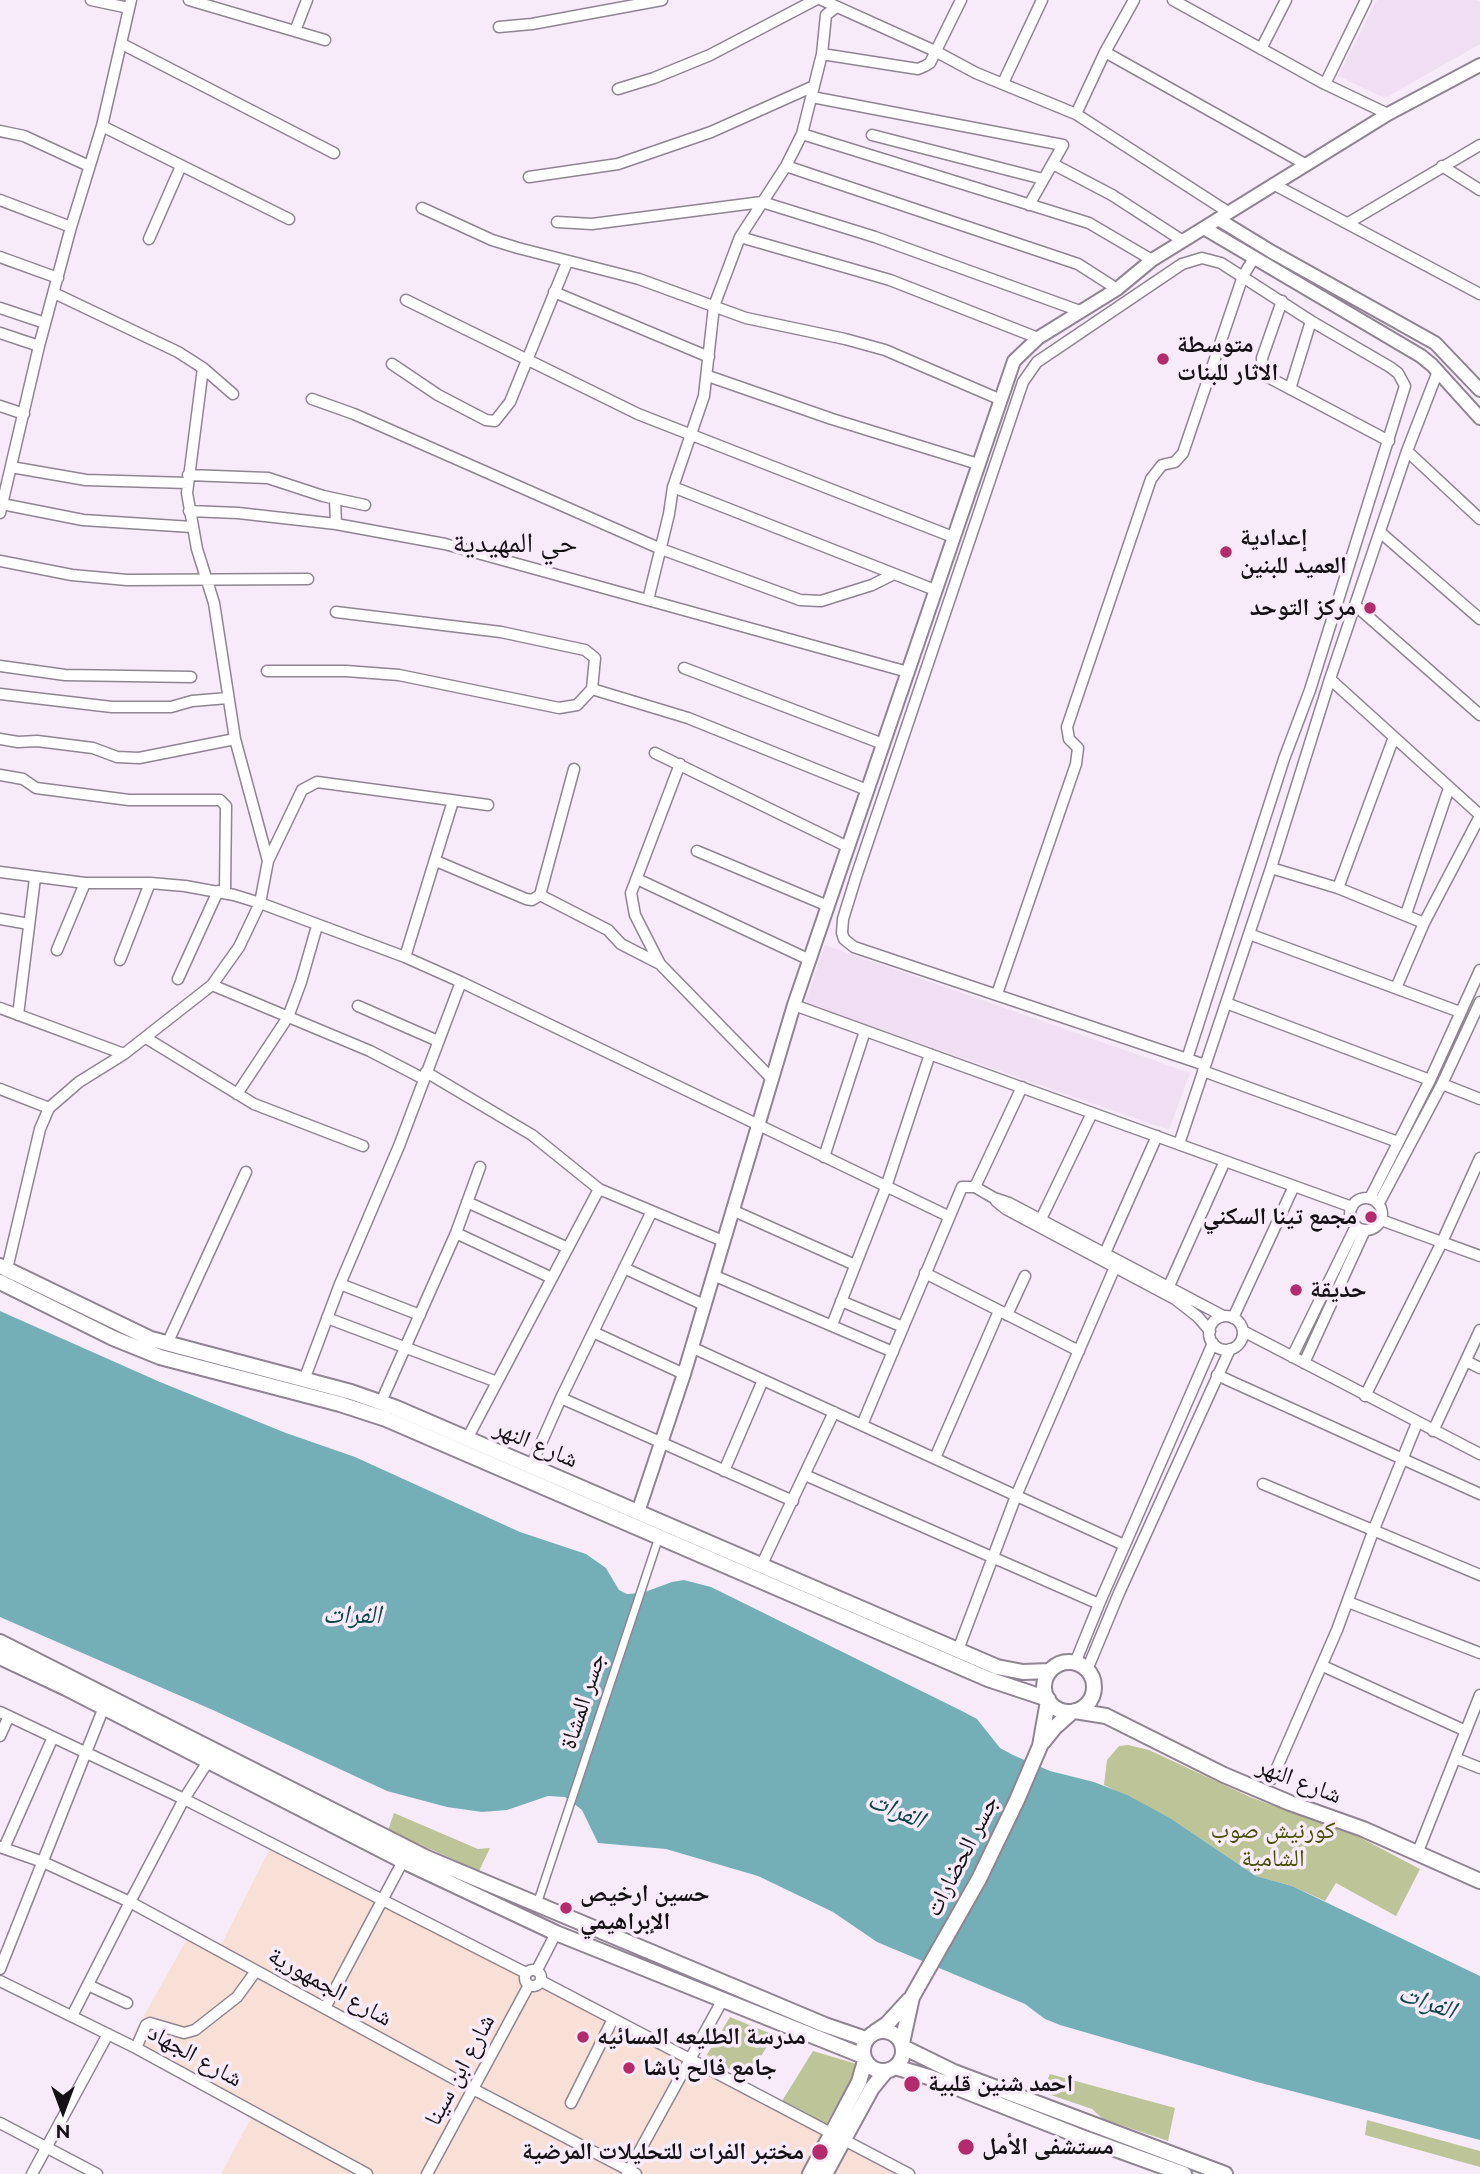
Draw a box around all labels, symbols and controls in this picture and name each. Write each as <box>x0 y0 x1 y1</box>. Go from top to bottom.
place label: متوسطة الاثار للبنات <box>1177 331 1278 387</box>
marker: متوسطة الاثار للبنات <box>1155 351 1171 367</box>
place label: إعدادية العميد للبنين <box>1240 524 1347 580</box>
district label: حي المهيدية <box>453 527 577 561</box>
marker: إعدادية العميد للبنين <box>1218 544 1234 560</box>
place label: مركز التوحد <box>1250 594 1356 622</box>
marker: مركز التوحد <box>1362 600 1378 616</box>
place label: مجمع تينا السكني <box>1203 1203 1357 1231</box>
marker: مجمع تينا السكني <box>1363 1209 1379 1225</box>
place label: حديقة <box>1310 1276 1367 1304</box>
marker: حديقة <box>1288 1282 1304 1298</box>
street label: شارع النهر <box>490 1413 582 1475</box>
water label: الفرات <box>323 1599 381 1631</box>
street label: جسر المشاة <box>554 1649 612 1753</box>
street label: شارع النهر <box>1253 1752 1345 1810</box>
water label: الفرات <box>863 1784 929 1836</box>
street label: جسر الحضارات <box>919 1791 1005 1921</box>
park label: كورنيش صوب الشامية <box>1211 1817 1335 1873</box>
place label: حسين ارخيص الإبراهيمي <box>580 1880 710 1936</box>
marker: حسين ارخيص الإبراهيمي <box>558 1900 574 1916</box>
street label: شارع الجمهورية <box>263 1941 397 2033</box>
water label: الفرات <box>1394 1978 1460 2026</box>
street label: شارع ابن سينا <box>419 2009 501 2131</box>
street label: شارع الجهاد <box>143 2018 247 2094</box>
place label: مدرسة الطليعه المسائيه <box>597 2023 806 2051</box>
marker: مدرسة الطليعه المسائيه <box>575 2029 591 2045</box>
place label: جامع فالح باشا <box>643 2054 777 2082</box>
marker: جامع فالح باشا <box>621 2060 637 2076</box>
place label: احمد شنين قلبية <box>928 2070 1073 2098</box>
marker: احمد شنين قلبية <box>902 2074 922 2094</box>
north arrow <box>28 2076 98 2146</box>
text: N <box>56 2121 70 2143</box>
place label: مستشفى الأمل <box>982 2133 1114 2161</box>
marker: مستشفى الأمل <box>956 2137 976 2157</box>
place label: مختبر الفرات للتحليلات المرضية <box>522 2138 804 2166</box>
marker: مختبر الفرات للتحليلات المرضية <box>810 2142 830 2162</box>

